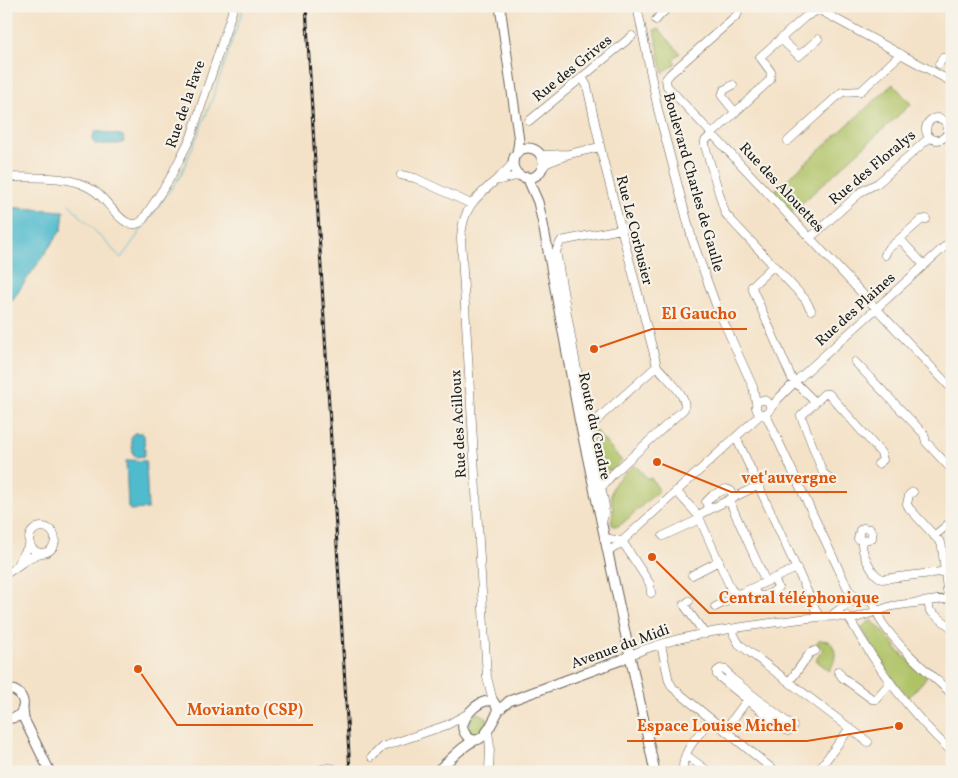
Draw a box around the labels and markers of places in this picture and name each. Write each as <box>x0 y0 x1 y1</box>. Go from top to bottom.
callout: El Gaucho <box>652 298 747 329</box>
callout: vet'auvergne <box>731 461 847 492</box>
callout: Central téléphonique <box>709 582 890 613</box>
callout: Movianto (CSP) <box>177 694 313 725</box>
callout: Espace Louise Michel <box>627 710 807 741</box>

